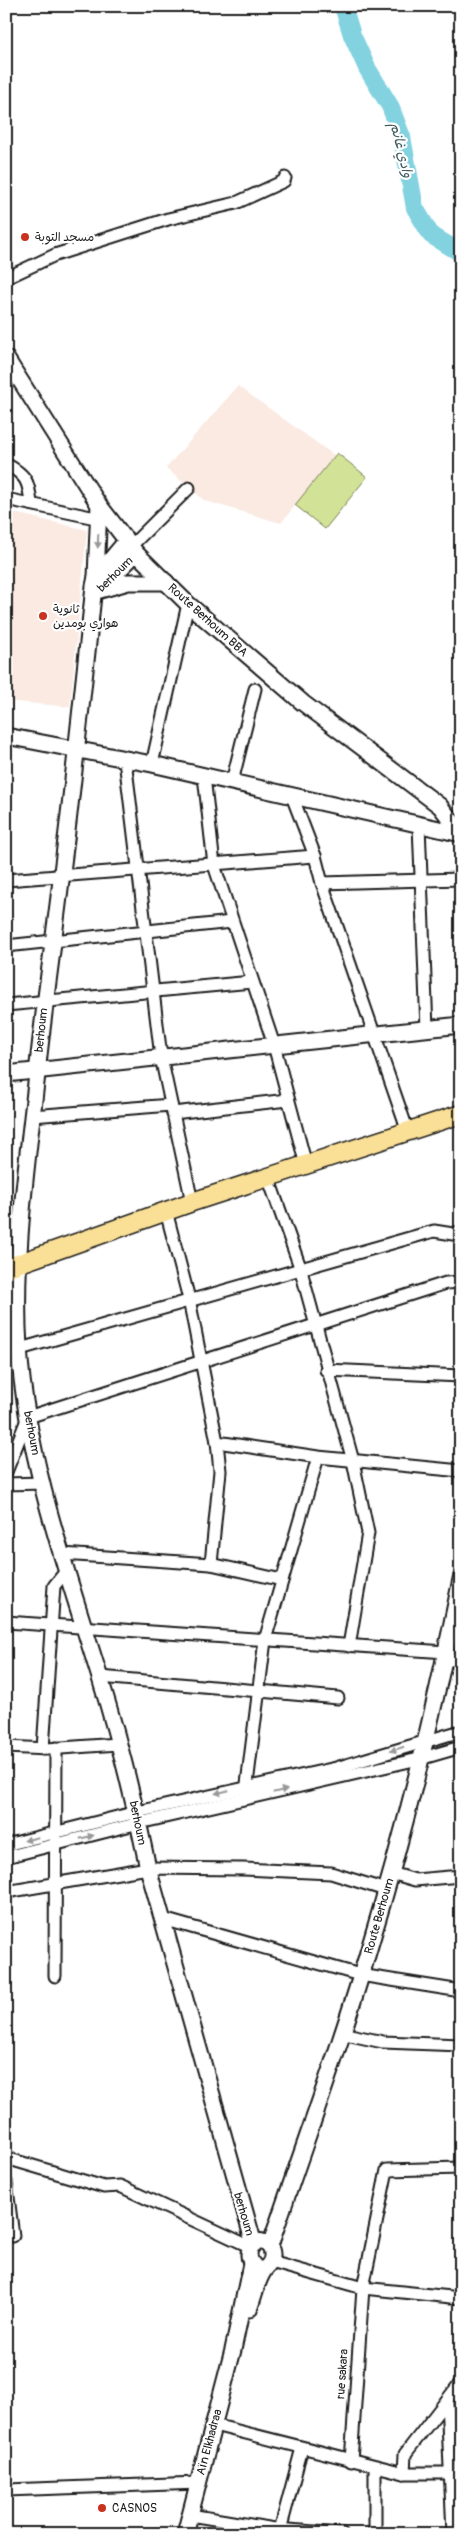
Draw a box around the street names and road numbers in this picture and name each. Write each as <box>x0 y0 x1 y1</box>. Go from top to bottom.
street label: berhoum <box>94 553 137 595</box>
street label: Route Berhoum BBA <box>165 581 251 660</box>
street label: berhoum <box>32 1007 51 1053</box>
street label: berhoum <box>20 1410 43 1457</box>
street label: berhoum <box>126 1800 150 1847</box>
street label: Route Berhoum <box>361 1876 398 1956</box>
street label: berhoum <box>230 2191 257 2238</box>
street label: rue sakara <box>333 2348 352 2400</box>
street label: Aïn Elkhadraa <box>193 2407 226 2477</box>

